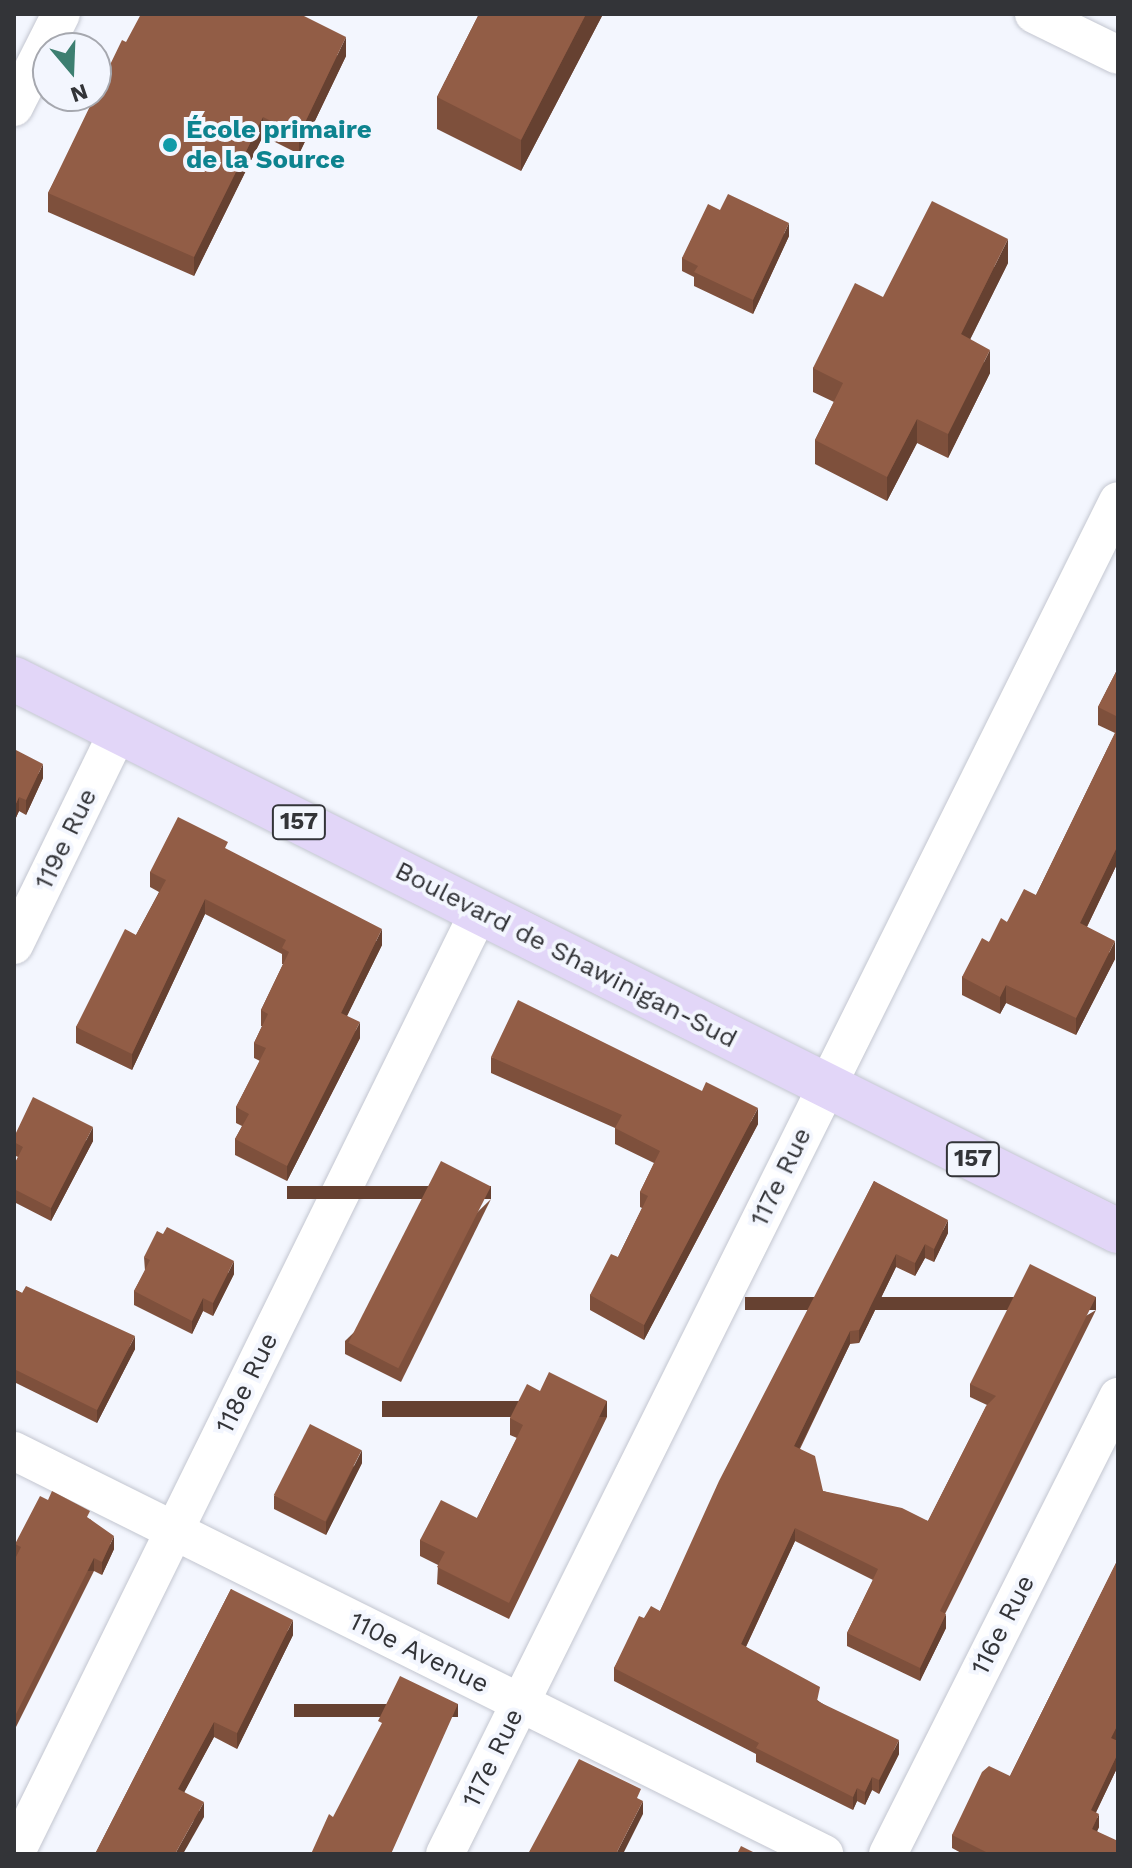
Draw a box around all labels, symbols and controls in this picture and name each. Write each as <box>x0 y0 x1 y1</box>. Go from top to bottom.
north arrow <box>32 32 112 112</box>
text: N <box>68 79 91 108</box>
place label: École primaire de la Source <box>186 114 372 176</box>
marker: École primaire de la Source <box>161 136 179 154</box>
street label: 119e Rue <box>28 784 104 894</box>
road number: 157 <box>271 802 327 842</box>
street label: Boulevard de Shawinigan-Sud <box>390 855 742 1055</box>
street label: 117e Rue <box>744 1123 818 1231</box>
road number: 157 <box>945 1139 1001 1179</box>
street label: 118e Rue <box>209 1328 285 1438</box>
street label: 116e Rue <box>965 1570 1041 1680</box>
street label: 110e Avenue <box>344 1606 494 1700</box>
street label: 117e Rue <box>456 1704 530 1812</box>

